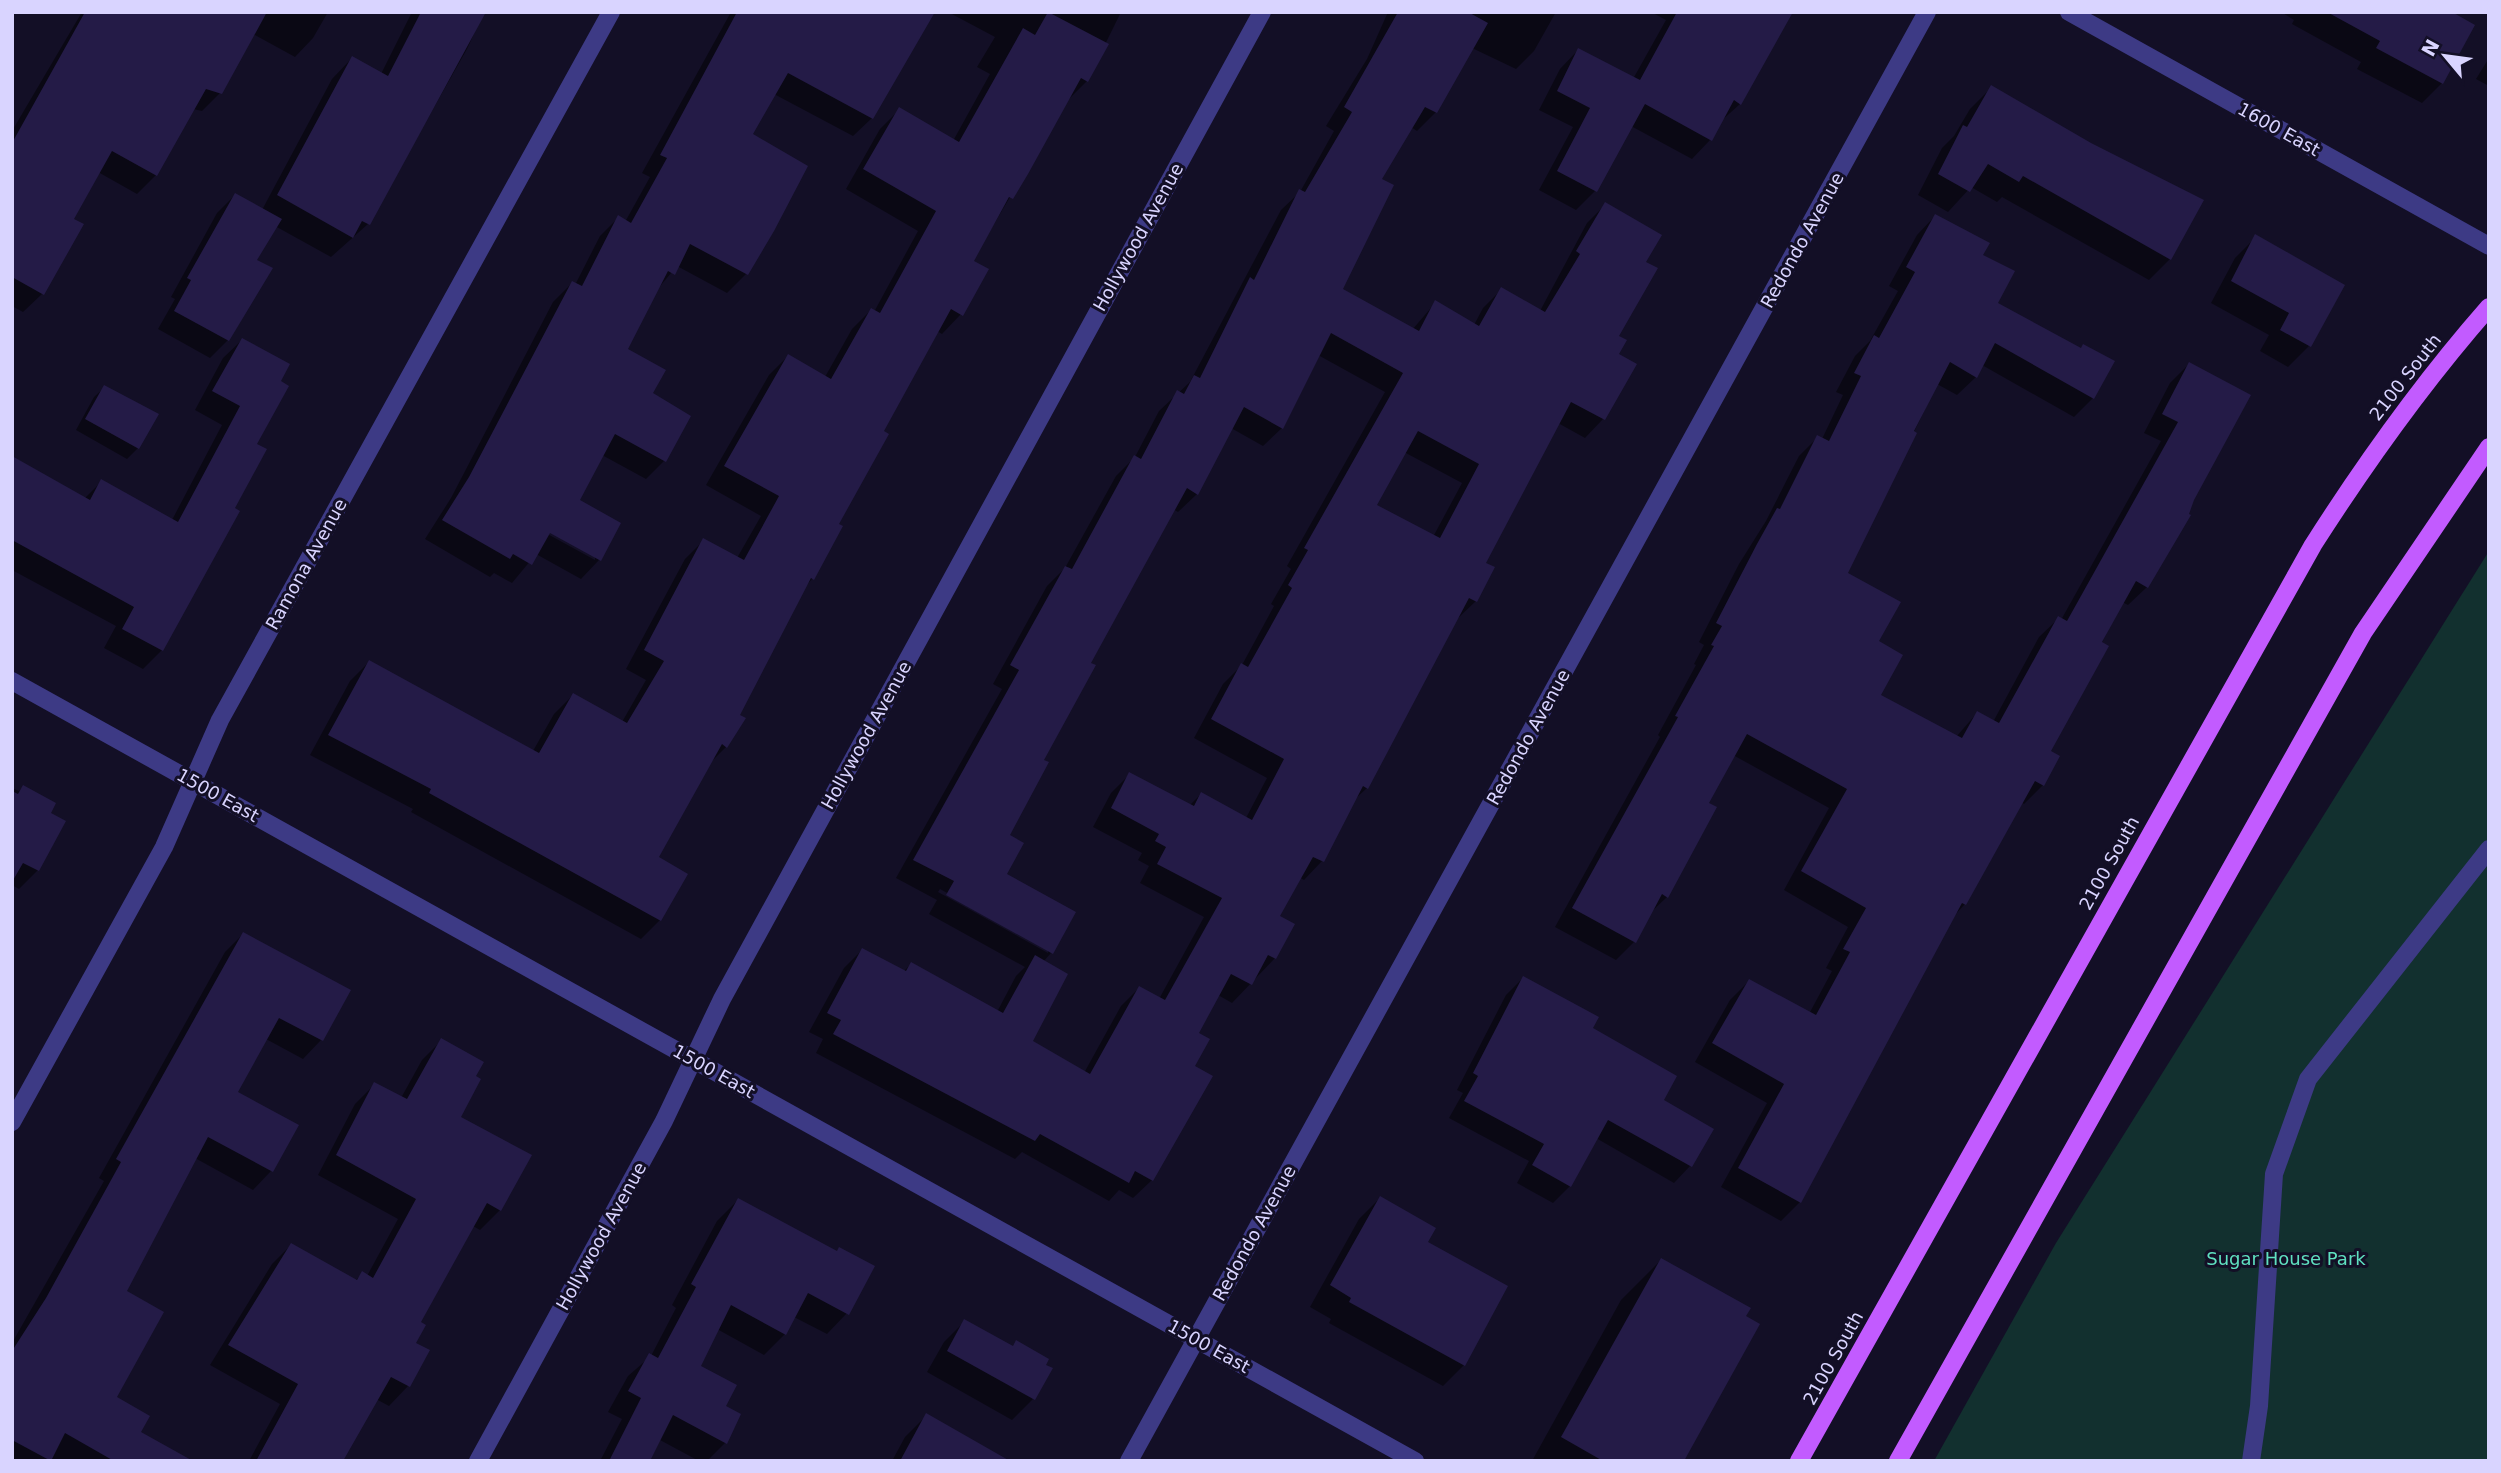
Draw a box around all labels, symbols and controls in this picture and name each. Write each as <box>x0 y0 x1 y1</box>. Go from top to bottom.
north arrow <box>2410 21 2480 91</box>
text: N <box>2417 35 2444 60</box>
street label: 1600 East <box>2234 98 2324 160</box>
street label: Hollywood Avenue <box>1089 159 1187 315</box>
street label: Redondo Avenue <box>1756 169 1848 311</box>
street label: 2100 South <box>2365 330 2445 424</box>
street label: Ramona Avenue <box>261 495 351 633</box>
street label: Hollywood Avenue <box>817 657 915 813</box>
street label: Redondo Avenue <box>1482 666 1574 808</box>
street label: 1500 East <box>173 764 263 826</box>
street label: 2100 South <box>2075 812 2143 914</box>
street label: 1500 East <box>669 1040 759 1102</box>
street label: Hollywood Avenue <box>552 1158 650 1314</box>
street label: Redondo Avenue <box>1208 1162 1300 1304</box>
park label: Sugar House Park <box>2206 1248 2366 1269</box>
street label: 2100 South <box>1799 1307 1867 1409</box>
street label: 1500 East <box>1164 1315 1254 1377</box>

